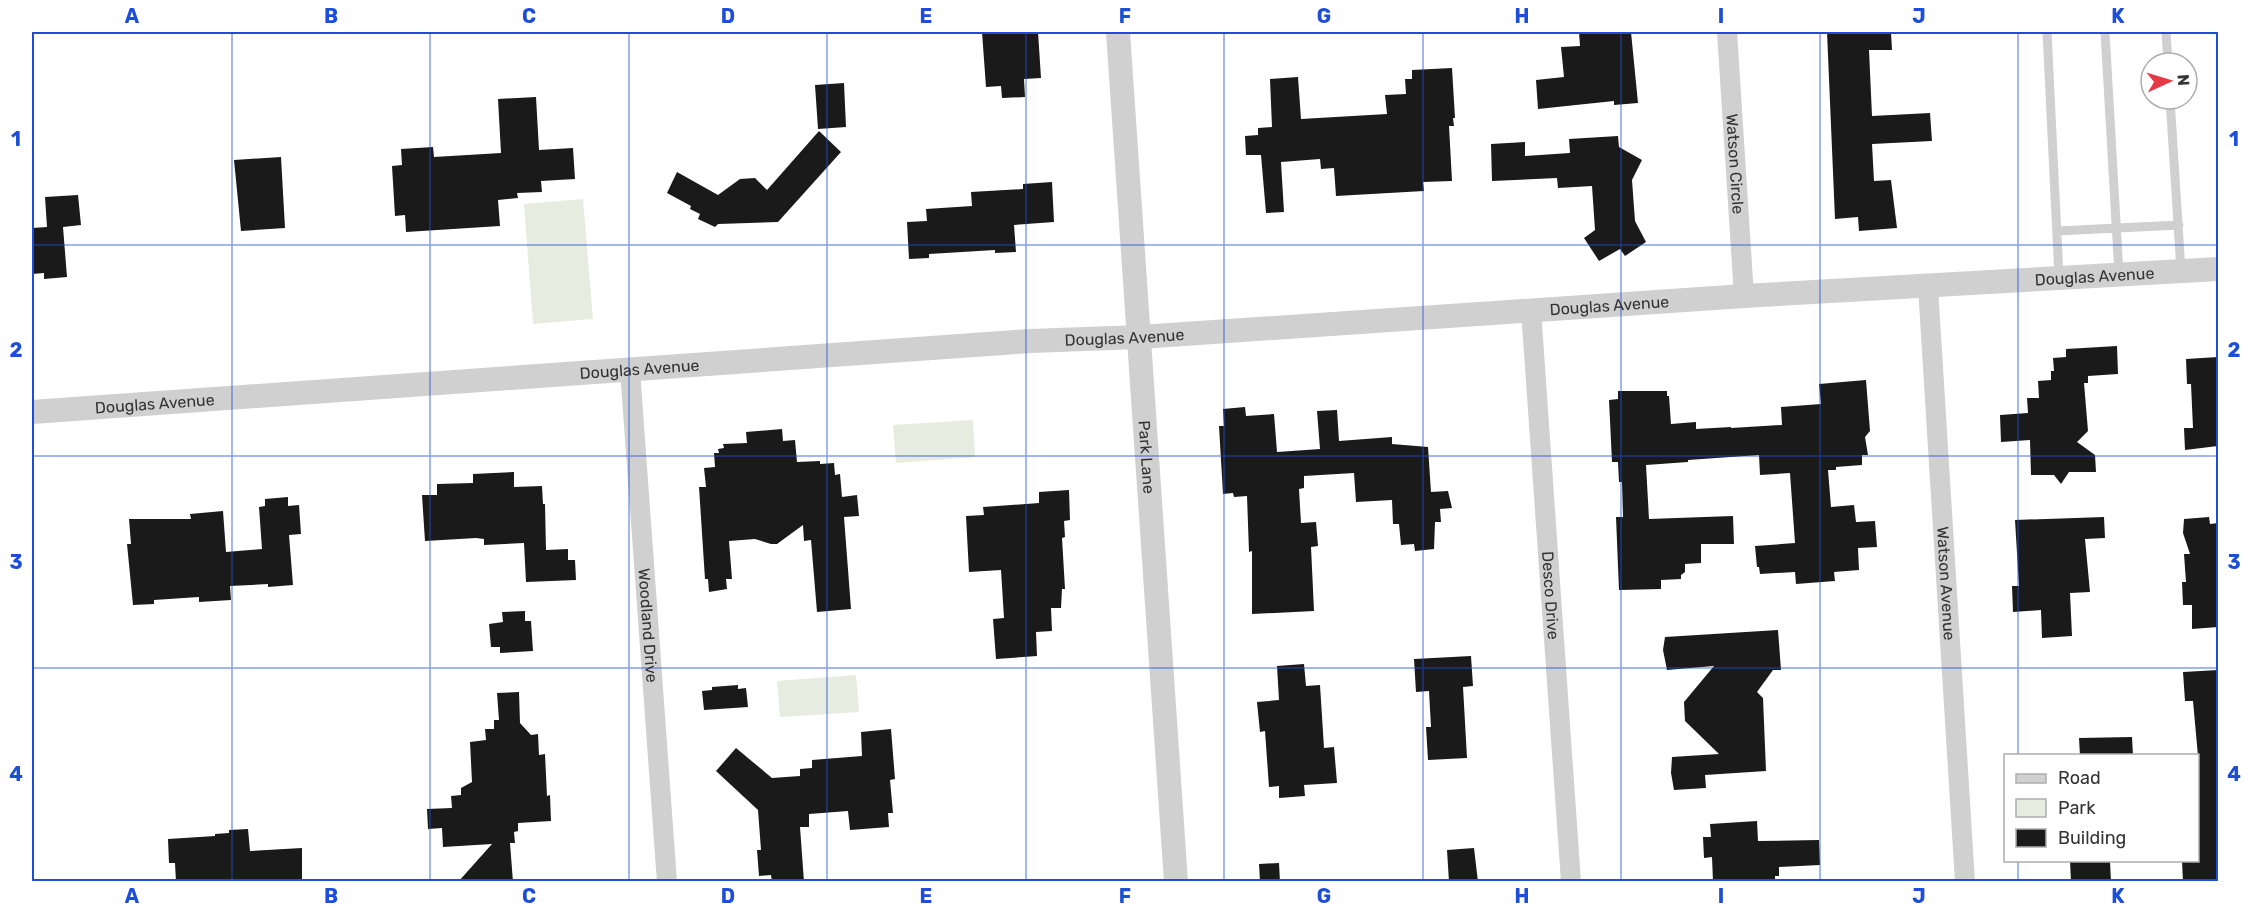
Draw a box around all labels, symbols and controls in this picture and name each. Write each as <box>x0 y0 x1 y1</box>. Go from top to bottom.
text: A <box>125 4 140 28</box>
text: B <box>324 4 338 28</box>
text: C <box>522 4 536 28</box>
text: D <box>721 4 735 28</box>
text: E <box>920 4 932 28</box>
text: F <box>1119 4 1131 28</box>
text: G <box>1317 4 1331 28</box>
text: H <box>1515 4 1529 28</box>
text: I <box>1718 4 1724 28</box>
text: J <box>1912 4 1926 28</box>
text: K <box>2111 4 2125 28</box>
north arrow <box>2139 51 2199 111</box>
text: N <box>2174 74 2193 86</box>
street label: Watson Circle <box>1722 113 1748 215</box>
text: 1 <box>11 127 21 151</box>
text: 1 <box>2229 127 2239 151</box>
street label: Douglas Avenue <box>2034 264 2155 289</box>
street label: Douglas Avenue <box>1549 292 1670 319</box>
street label: Douglas Avenue <box>1064 325 1185 350</box>
text: 2 <box>10 338 23 362</box>
text: 2 <box>2228 338 2241 362</box>
street label: Douglas Avenue <box>579 356 700 383</box>
street label: Douglas Avenue <box>94 390 215 418</box>
street label: Park Lane <box>1135 420 1158 494</box>
street label: Watson Avenue <box>1933 526 1959 641</box>
text: 3 <box>9 550 23 574</box>
street label: Desco Drive <box>1538 550 1563 640</box>
text: 3 <box>2227 550 2241 574</box>
street label: Woodland Drive <box>634 567 662 683</box>
legend <box>2004 754 2199 862</box>
text: 4 <box>9 762 23 786</box>
text: 4 <box>2227 762 2241 786</box>
text: Road <box>2058 767 2101 789</box>
text: Park <box>2058 797 2096 819</box>
text: Building <box>2058 827 2126 849</box>
text: A <box>125 884 140 908</box>
text: B <box>324 884 338 908</box>
text: C <box>522 884 536 908</box>
text: D <box>721 884 735 908</box>
text: E <box>920 884 932 908</box>
text: F <box>1119 884 1131 908</box>
text: G <box>1317 884 1331 908</box>
text: H <box>1515 884 1529 908</box>
text: I <box>1718 884 1724 908</box>
text: J <box>1912 884 1926 908</box>
text: K <box>2111 884 2125 908</box>

